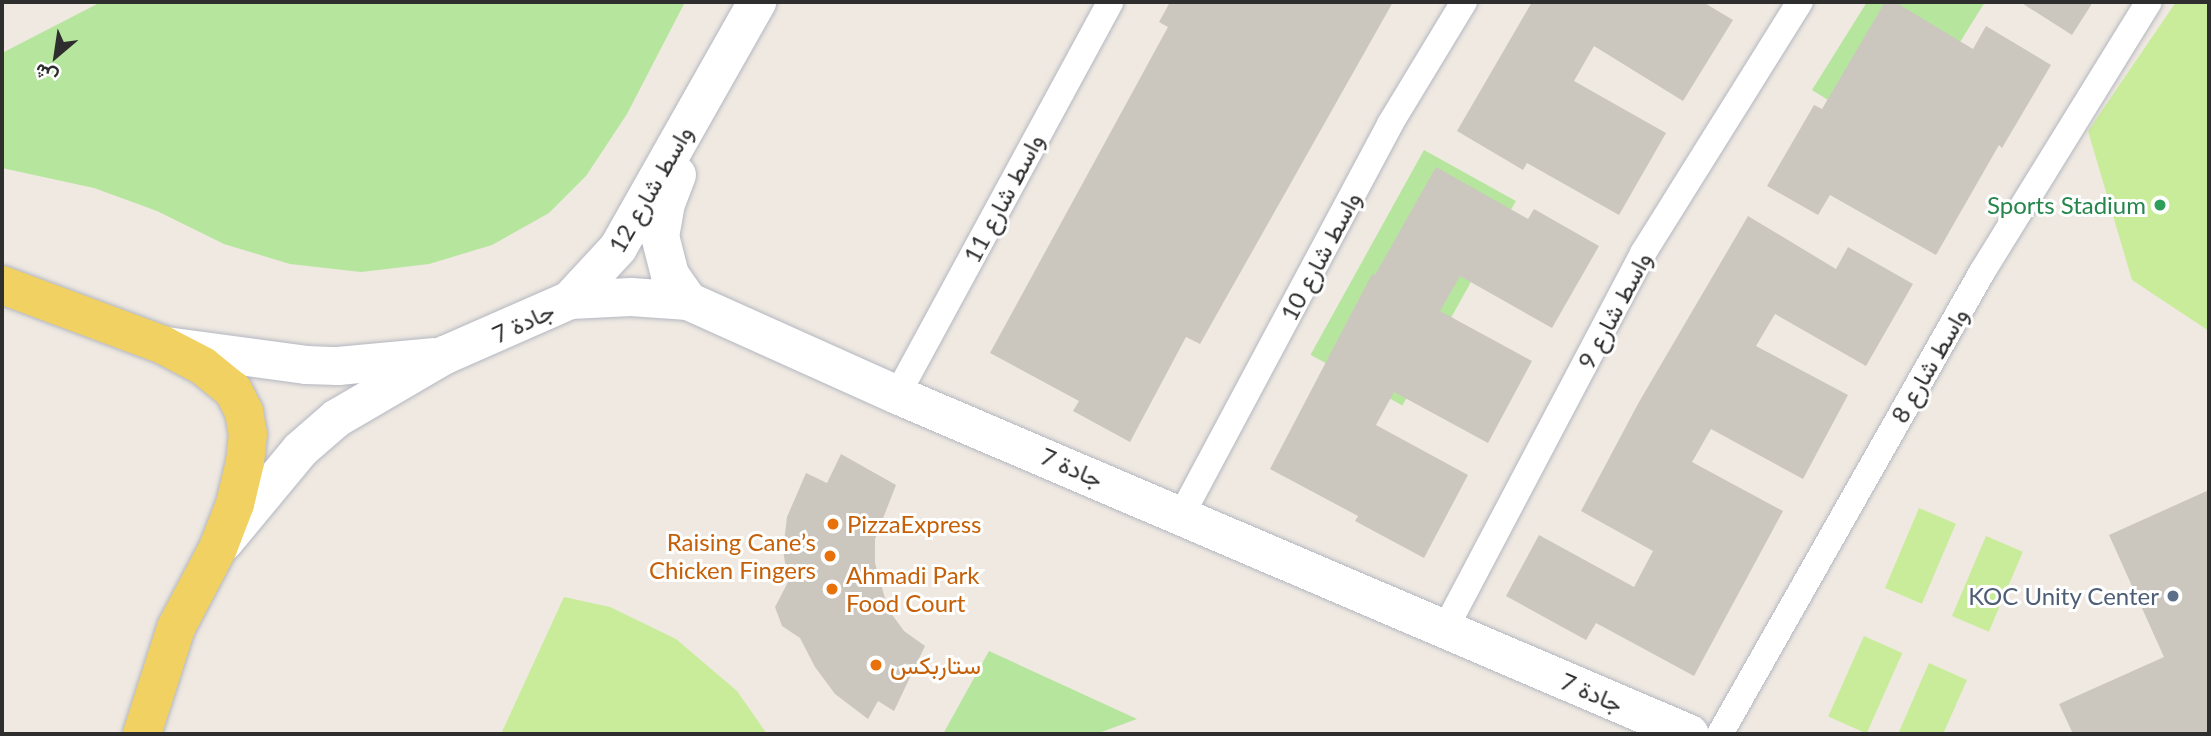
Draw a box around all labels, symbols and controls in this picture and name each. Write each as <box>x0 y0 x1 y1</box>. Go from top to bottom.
north arrow <box>21 21 91 91</box>
text: ش <box>30 59 61 90</box>
street label: واسط شارع 12 <box>602 120 698 258</box>
street label: واسط شارع 11 <box>957 129 1049 267</box>
street label: واسط شارع 10 <box>1274 187 1366 325</box>
place label: Sports Stadium <box>1987 191 2146 219</box>
marker: Sports Stadium <box>2152 197 2168 213</box>
street label: واسط شارع 9 <box>1571 247 1657 373</box>
street label: جادة 7 <box>487 295 559 349</box>
street label: واسط شارع 8 <box>1885 302 1973 428</box>
street label: جادة 7 <box>1036 441 1108 493</box>
place label: PizzaExpress <box>847 510 981 538</box>
marker: PizzaExpress <box>825 516 841 532</box>
place label: Raising Cane’s Chicken Fingers <box>649 528 816 584</box>
marker: Raising Cane’s Chicken Fingers <box>822 548 838 564</box>
place label: Ahmadi Park Food Court <box>846 561 979 617</box>
marker: Ahmadi Park Food Court <box>824 581 840 597</box>
place label: KOC Unity Center <box>1968 582 2159 610</box>
marker: KOC Unity Center <box>2165 588 2181 604</box>
place label: ستاربكس <box>890 651 981 679</box>
marker: ستاربكس <box>868 657 884 673</box>
street label: جادة 7 <box>1556 666 1628 718</box>

